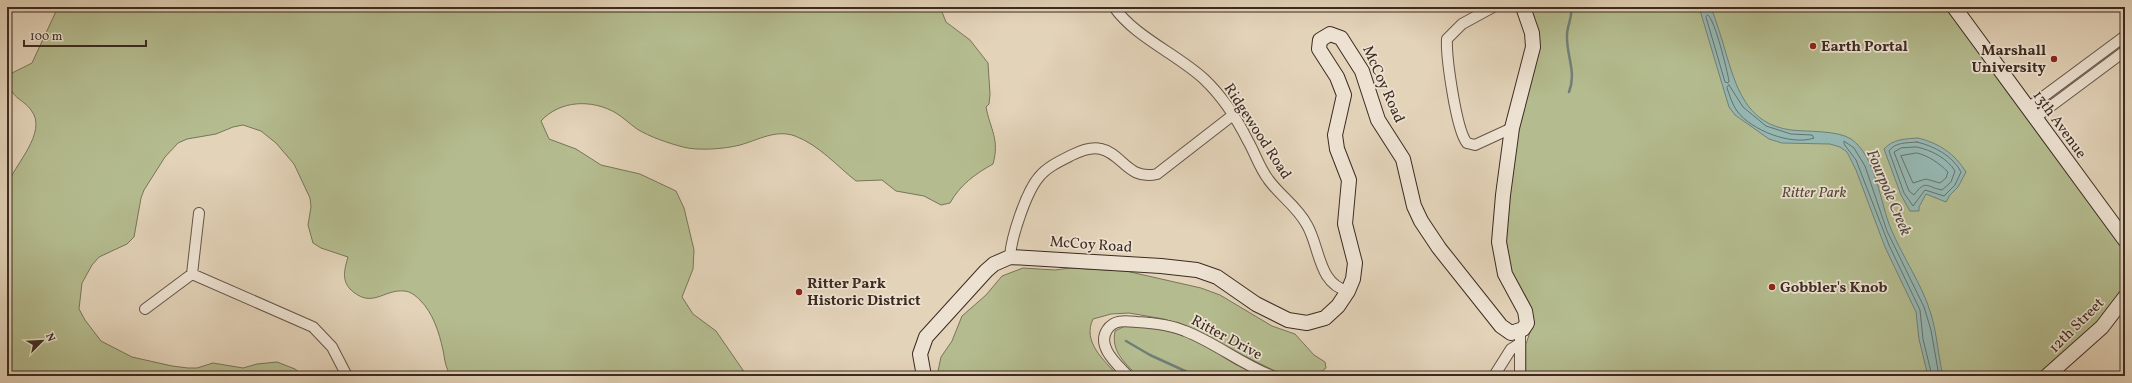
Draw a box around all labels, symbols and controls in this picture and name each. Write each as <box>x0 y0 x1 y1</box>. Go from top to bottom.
scale bar <box>24 22 146 48</box>
text: 100 m <box>30 29 63 45</box>
place label: Earth Portal <box>1821 37 1908 58</box>
marker: Earth Portal <box>1808 41 1818 51</box>
place label: Marshall University <box>1971 41 2047 79</box>
street label: McCoy Road <box>1356 43 1409 127</box>
marker: Marshall University <box>2049 54 2059 64</box>
street label: Ridgewood Road <box>1218 80 1296 184</box>
street label: 13th Avenue <box>2027 86 2091 163</box>
water label: Fourpole Creek <box>1860 146 1916 240</box>
park label: Ritter Park <box>1782 183 1846 204</box>
street label: McCoy Road <box>1049 232 1133 259</box>
place label: Ritter Park Historic District <box>807 274 921 312</box>
place label: Gobbler's Knob <box>1780 278 1888 299</box>
marker: Gobbler's Knob <box>1767 282 1777 292</box>
marker: Ritter Park Historic District <box>794 287 804 297</box>
street label: 12th Street <box>2045 294 2109 358</box>
street label: Ritter Drive <box>1187 311 1266 366</box>
north arrow <box>22 321 62 361</box>
text: N <box>41 331 58 344</box>

